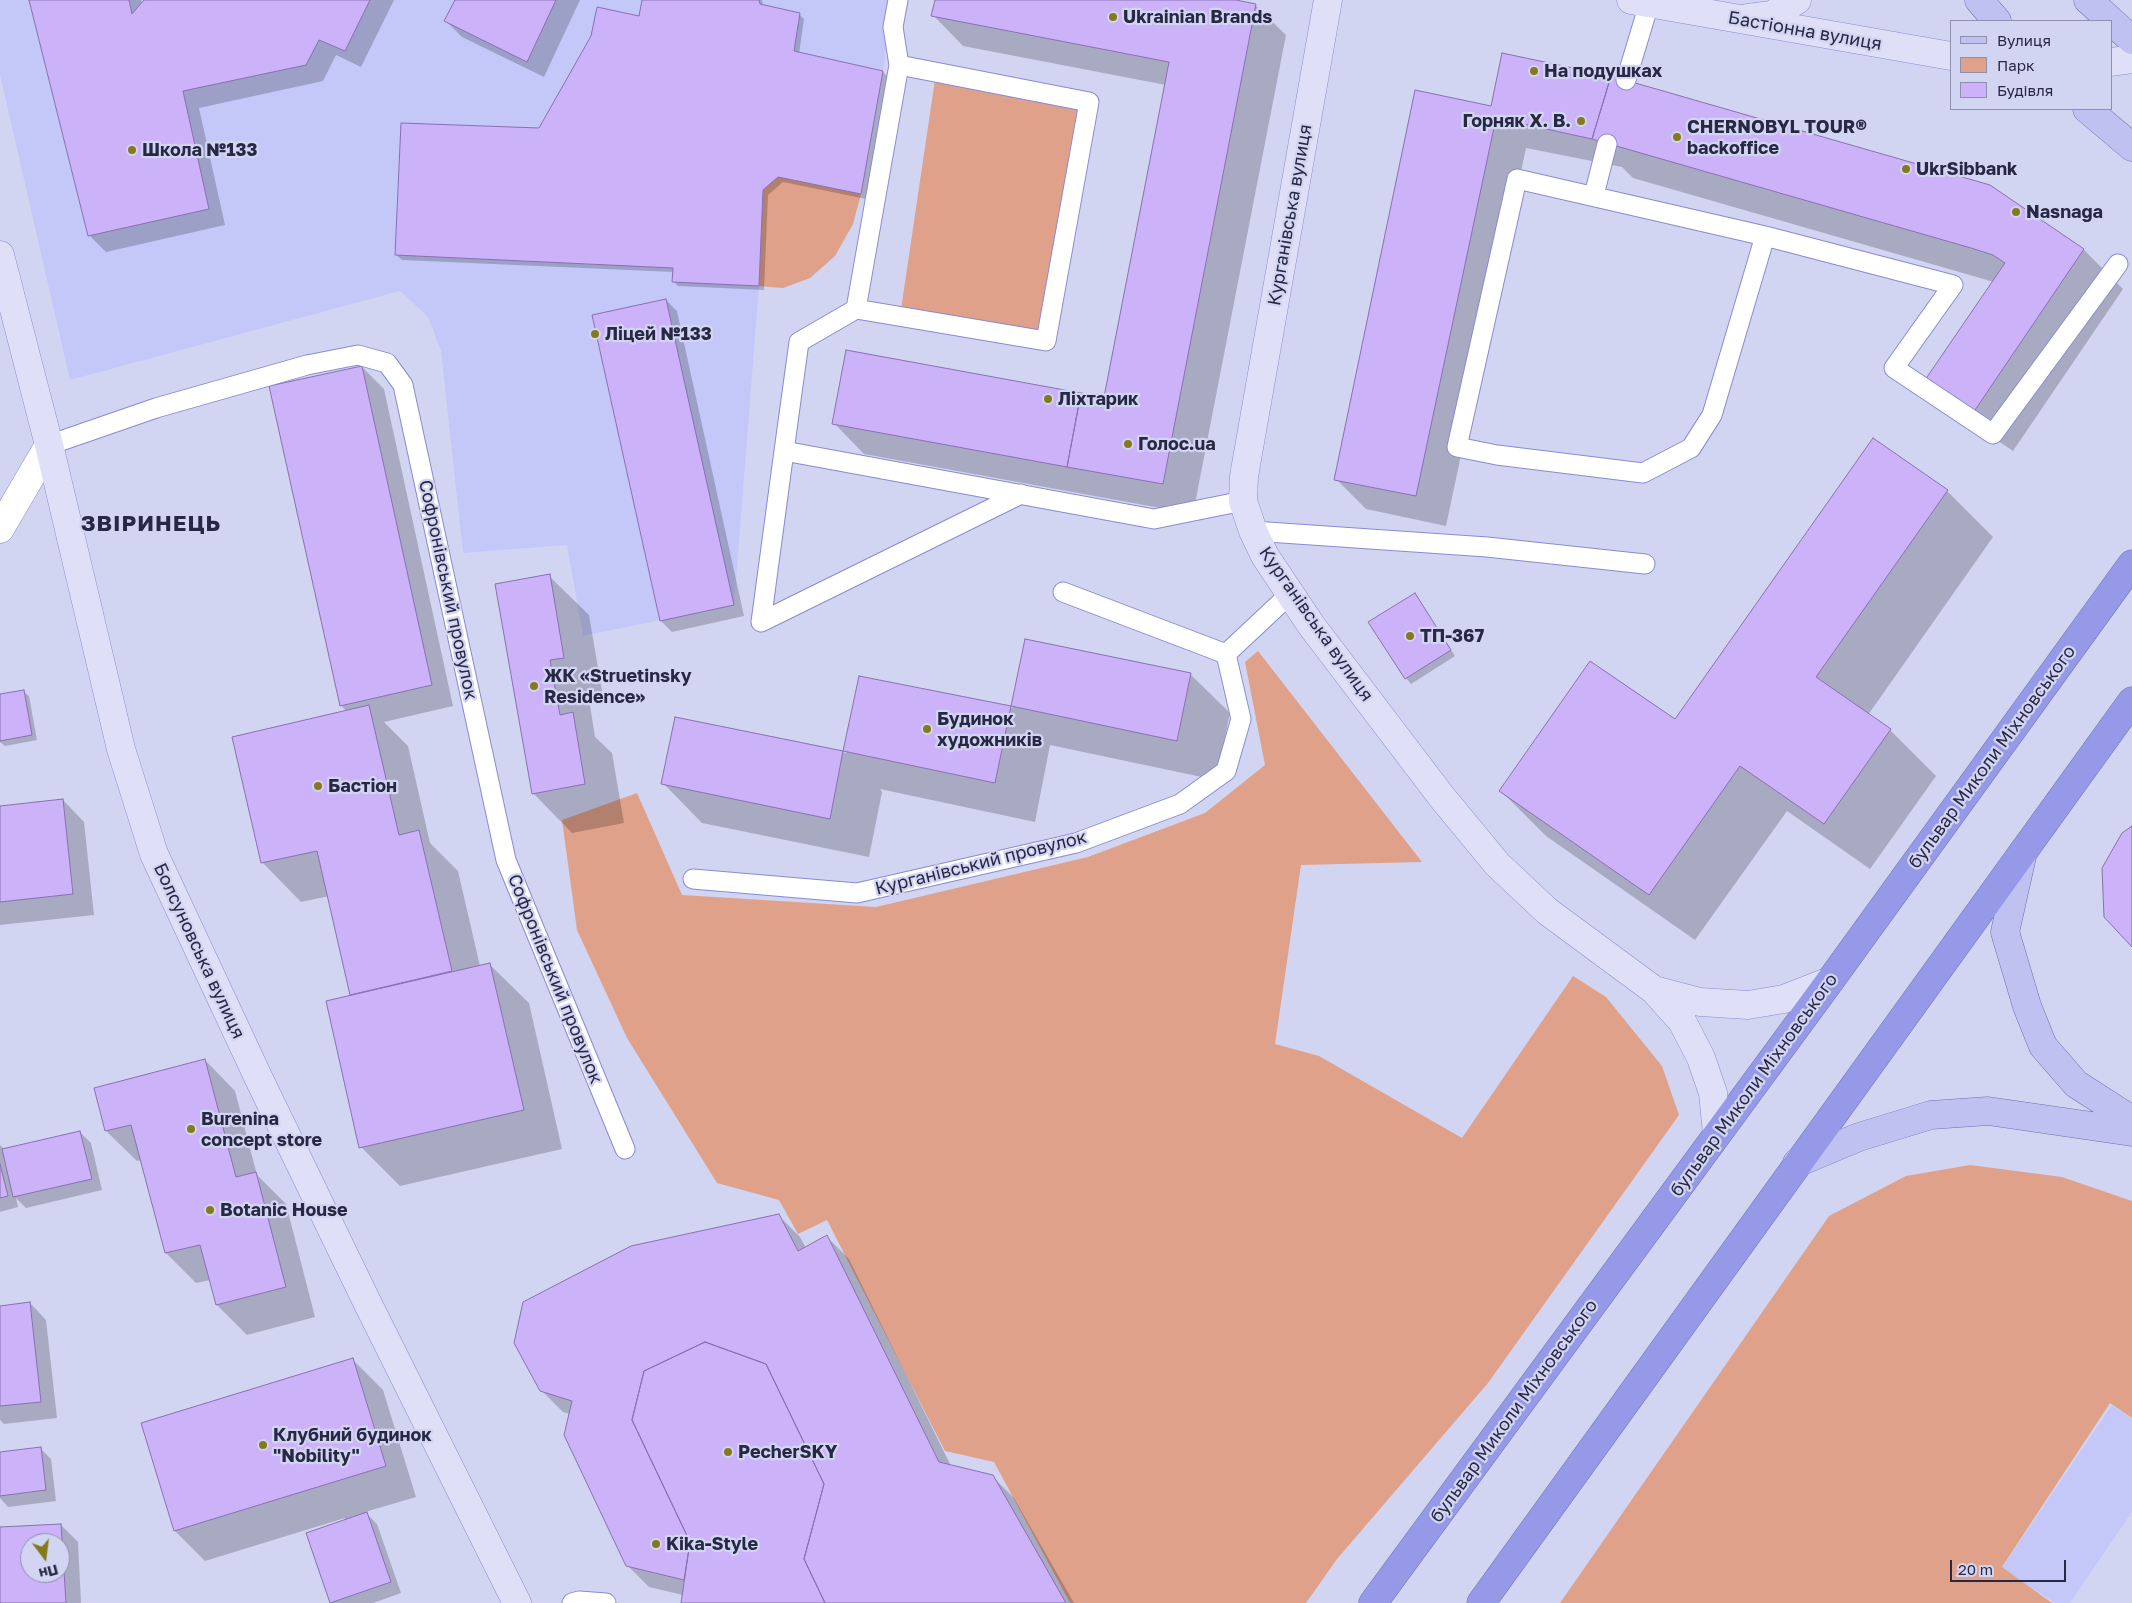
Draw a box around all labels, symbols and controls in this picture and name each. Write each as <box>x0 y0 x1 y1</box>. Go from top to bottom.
place label: Ukrainian Brands <box>1123 6 1272 28</box>
street label: Бастіонна вулиця <box>1726 7 1884 55</box>
marker: Ukrainian Brands <box>1107 11 1119 23</box>
legend <box>1950 20 2112 110</box>
text: Вулиця <box>1997 31 2051 49</box>
text: Парк <box>1997 56 2035 74</box>
place label: На подушках <box>1544 60 1662 82</box>
marker: На подушках <box>1528 65 1540 77</box>
text: Будівля <box>1997 81 2053 99</box>
place label: Горняк Х. В. <box>1463 110 1571 132</box>
marker: Горняк Х. В. <box>1575 115 1587 127</box>
place label: CHERNOBYL TOUR® backoffice <box>1687 116 1867 158</box>
street label: Курганівська вулиця <box>1263 123 1317 307</box>
marker: CHERNOBYL TOUR® backoffice <box>1671 131 1683 143</box>
place label: Школа №133 <box>142 139 258 161</box>
marker: Школа №133 <box>126 144 138 156</box>
place label: UkrSibbank <box>1916 158 2018 180</box>
marker: UkrSibbank <box>1900 163 1912 175</box>
place label: Nasnaga <box>2026 201 2103 223</box>
marker: Nasnaga <box>2010 206 2022 218</box>
place label: Ліцей №133 <box>605 323 712 345</box>
marker: Ліцей №133 <box>589 328 601 340</box>
place label: Ліхтарик <box>1058 388 1138 410</box>
marker: Ліхтарик <box>1042 393 1054 405</box>
place label: Голос.ua <box>1138 433 1216 455</box>
marker: Голос.ua <box>1122 438 1134 450</box>
street label: Софронівський провулок <box>414 478 482 702</box>
district label: ЗВІРИНЕЦЬ <box>80 511 222 537</box>
street label: Курганівська вулиця <box>1254 543 1378 705</box>
place label: ТП-367 <box>1420 625 1484 647</box>
marker: ТП-367 <box>1404 630 1416 642</box>
street label: бульвар Миколи Міхновського <box>1904 641 2080 873</box>
place label: ЖК «Struetinsky Residence» <box>544 665 692 708</box>
marker: ЖК «Struetinsky Residence» <box>528 680 540 692</box>
place label: Будинок художників <box>937 708 1042 751</box>
marker: Будинок художників <box>921 723 933 735</box>
place label: Бастіон <box>328 775 397 797</box>
marker: Бастіон <box>312 780 324 792</box>
street label: Курганівський провулок <box>873 826 1089 900</box>
street label: Болсуновська вулиця <box>149 860 249 1042</box>
street label: Софронівський провулок <box>503 871 607 1087</box>
street label: бульвар Миколи Міхновського <box>1666 969 1842 1201</box>
place label: Burenina concept store <box>201 1108 322 1150</box>
marker: Burenina concept store <box>185 1123 197 1135</box>
place label: Botanic House <box>220 1199 348 1221</box>
marker: Botanic House <box>204 1204 216 1216</box>
street label: бульвар Миколи Міхновського <box>1426 1295 1602 1527</box>
place label: Клубний будинок "Nobility" <box>273 1424 432 1466</box>
marker: Клубний будинок "Nobility" <box>257 1439 269 1451</box>
place label: PecherSKY <box>738 1441 837 1463</box>
marker: PecherSKY <box>722 1446 734 1458</box>
north arrow <box>20 1533 70 1583</box>
place label: Kika-Style <box>666 1533 758 1555</box>
marker: Kika-Style <box>650 1538 662 1550</box>
scale bar <box>1952 1550 2068 1582</box>
text: 20 m <box>1958 1560 1993 1578</box>
text: Пн <box>37 1561 60 1583</box>

